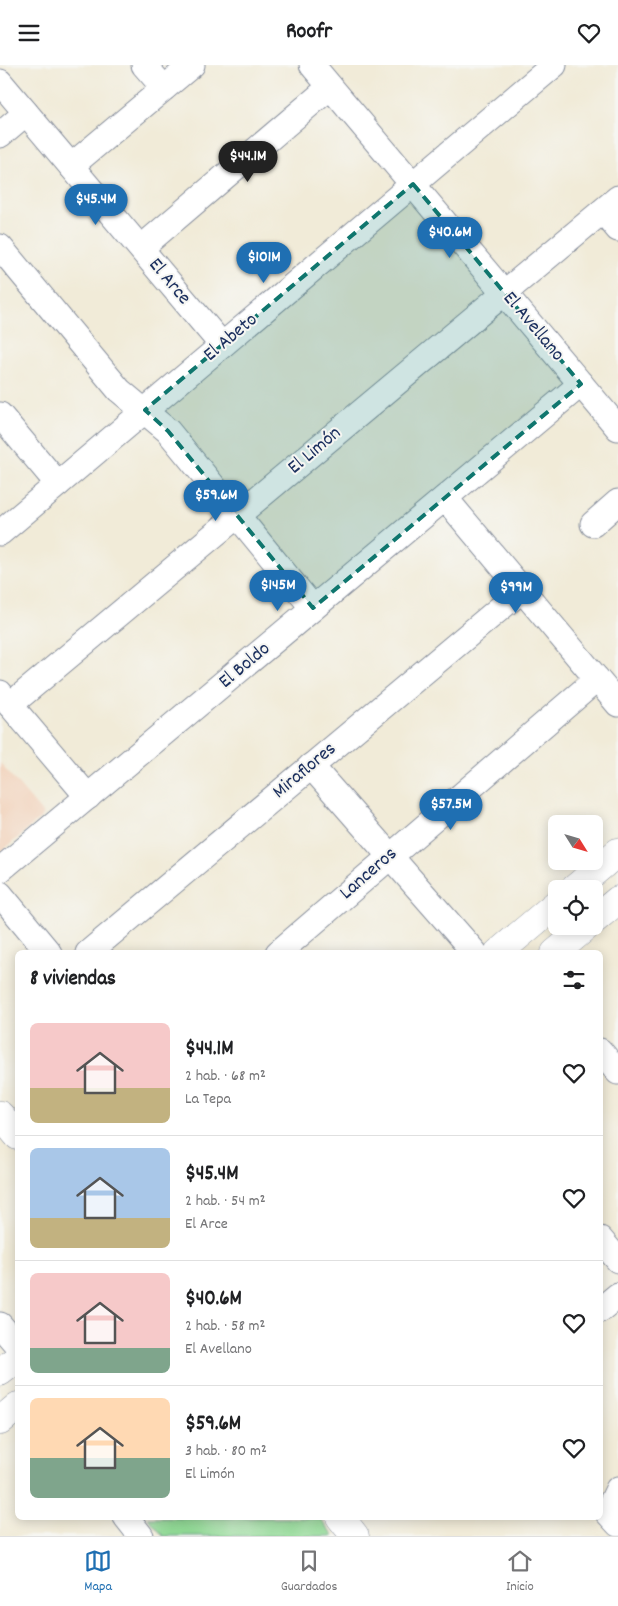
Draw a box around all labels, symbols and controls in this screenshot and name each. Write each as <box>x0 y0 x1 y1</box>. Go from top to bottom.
text: Roofr <box>286 17 332 48</box>
icon: menu <box>15 19 43 47</box>
icon: heart <box>575 19 603 47</box>
pin: $44.1M <box>207 141 289 183</box>
text: $44.1M <box>230 145 266 168</box>
pin: $45.4M <box>55 184 137 226</box>
text: $45.4M <box>76 188 116 211</box>
pin: $40.6M <box>409 217 491 259</box>
text: $40.6M <box>428 221 472 244</box>
pin: $101M <box>229 241 299 284</box>
text: $101M <box>247 246 281 269</box>
street label: El Arce <box>141 252 197 312</box>
street label: El Avellano <box>495 286 571 368</box>
street label: El Abeto <box>198 307 264 369</box>
street label: El Limón <box>282 420 348 482</box>
pin: $59.6M <box>175 479 257 522</box>
text: $59.6M <box>195 484 237 507</box>
pin: $145M <box>243 569 313 612</box>
pin: $99M <box>486 571 546 614</box>
text: $145M <box>260 574 296 597</box>
text: $99M <box>500 576 532 599</box>
street label: El Boldo <box>213 636 277 696</box>
street label: Miraflores <box>267 736 343 806</box>
pin: $57.5M <box>410 789 492 831</box>
text: $57.5M <box>430 793 472 816</box>
north arrow <box>548 815 602 870</box>
map controls <box>548 815 603 935</box>
street label: Lanceros <box>334 841 404 907</box>
button: locate <box>548 880 603 935</box>
text: 8 viviendas <box>30 965 116 995</box>
icon: filters <box>560 966 588 994</box>
text: $44.1M <box>185 1035 233 1065</box>
icon: home <box>70 1043 130 1103</box>
icon: heart <box>560 1059 588 1087</box>
text: 2 hab. · 68 m² <box>185 1065 266 1088</box>
text: La Tepa <box>185 1088 231 1111</box>
text: $45.4M <box>185 1160 239 1190</box>
icon: home <box>70 1168 130 1228</box>
icon: heart <box>560 1184 588 1212</box>
text: 2 hab. · 54 m² <box>185 1190 266 1213</box>
text: El Arce <box>185 1213 228 1236</box>
text: $40.6M <box>185 1285 242 1315</box>
icon: home <box>70 1293 130 1353</box>
icon: heart <box>560 1309 588 1337</box>
text: 2 hab. · 58 m² <box>185 1315 265 1338</box>
text: El Avellano <box>185 1338 252 1361</box>
text: $59.6M <box>185 1410 241 1440</box>
icon: home <box>70 1418 130 1478</box>
icon: heart <box>560 1434 588 1462</box>
text: 3 hab. · 80 m² <box>185 1440 267 1463</box>
text: El Limón <box>185 1463 235 1486</box>
tab: Mapa <box>84 1547 112 1597</box>
tab: Guardados <box>281 1547 337 1597</box>
tab: Inicio <box>506 1547 534 1597</box>

